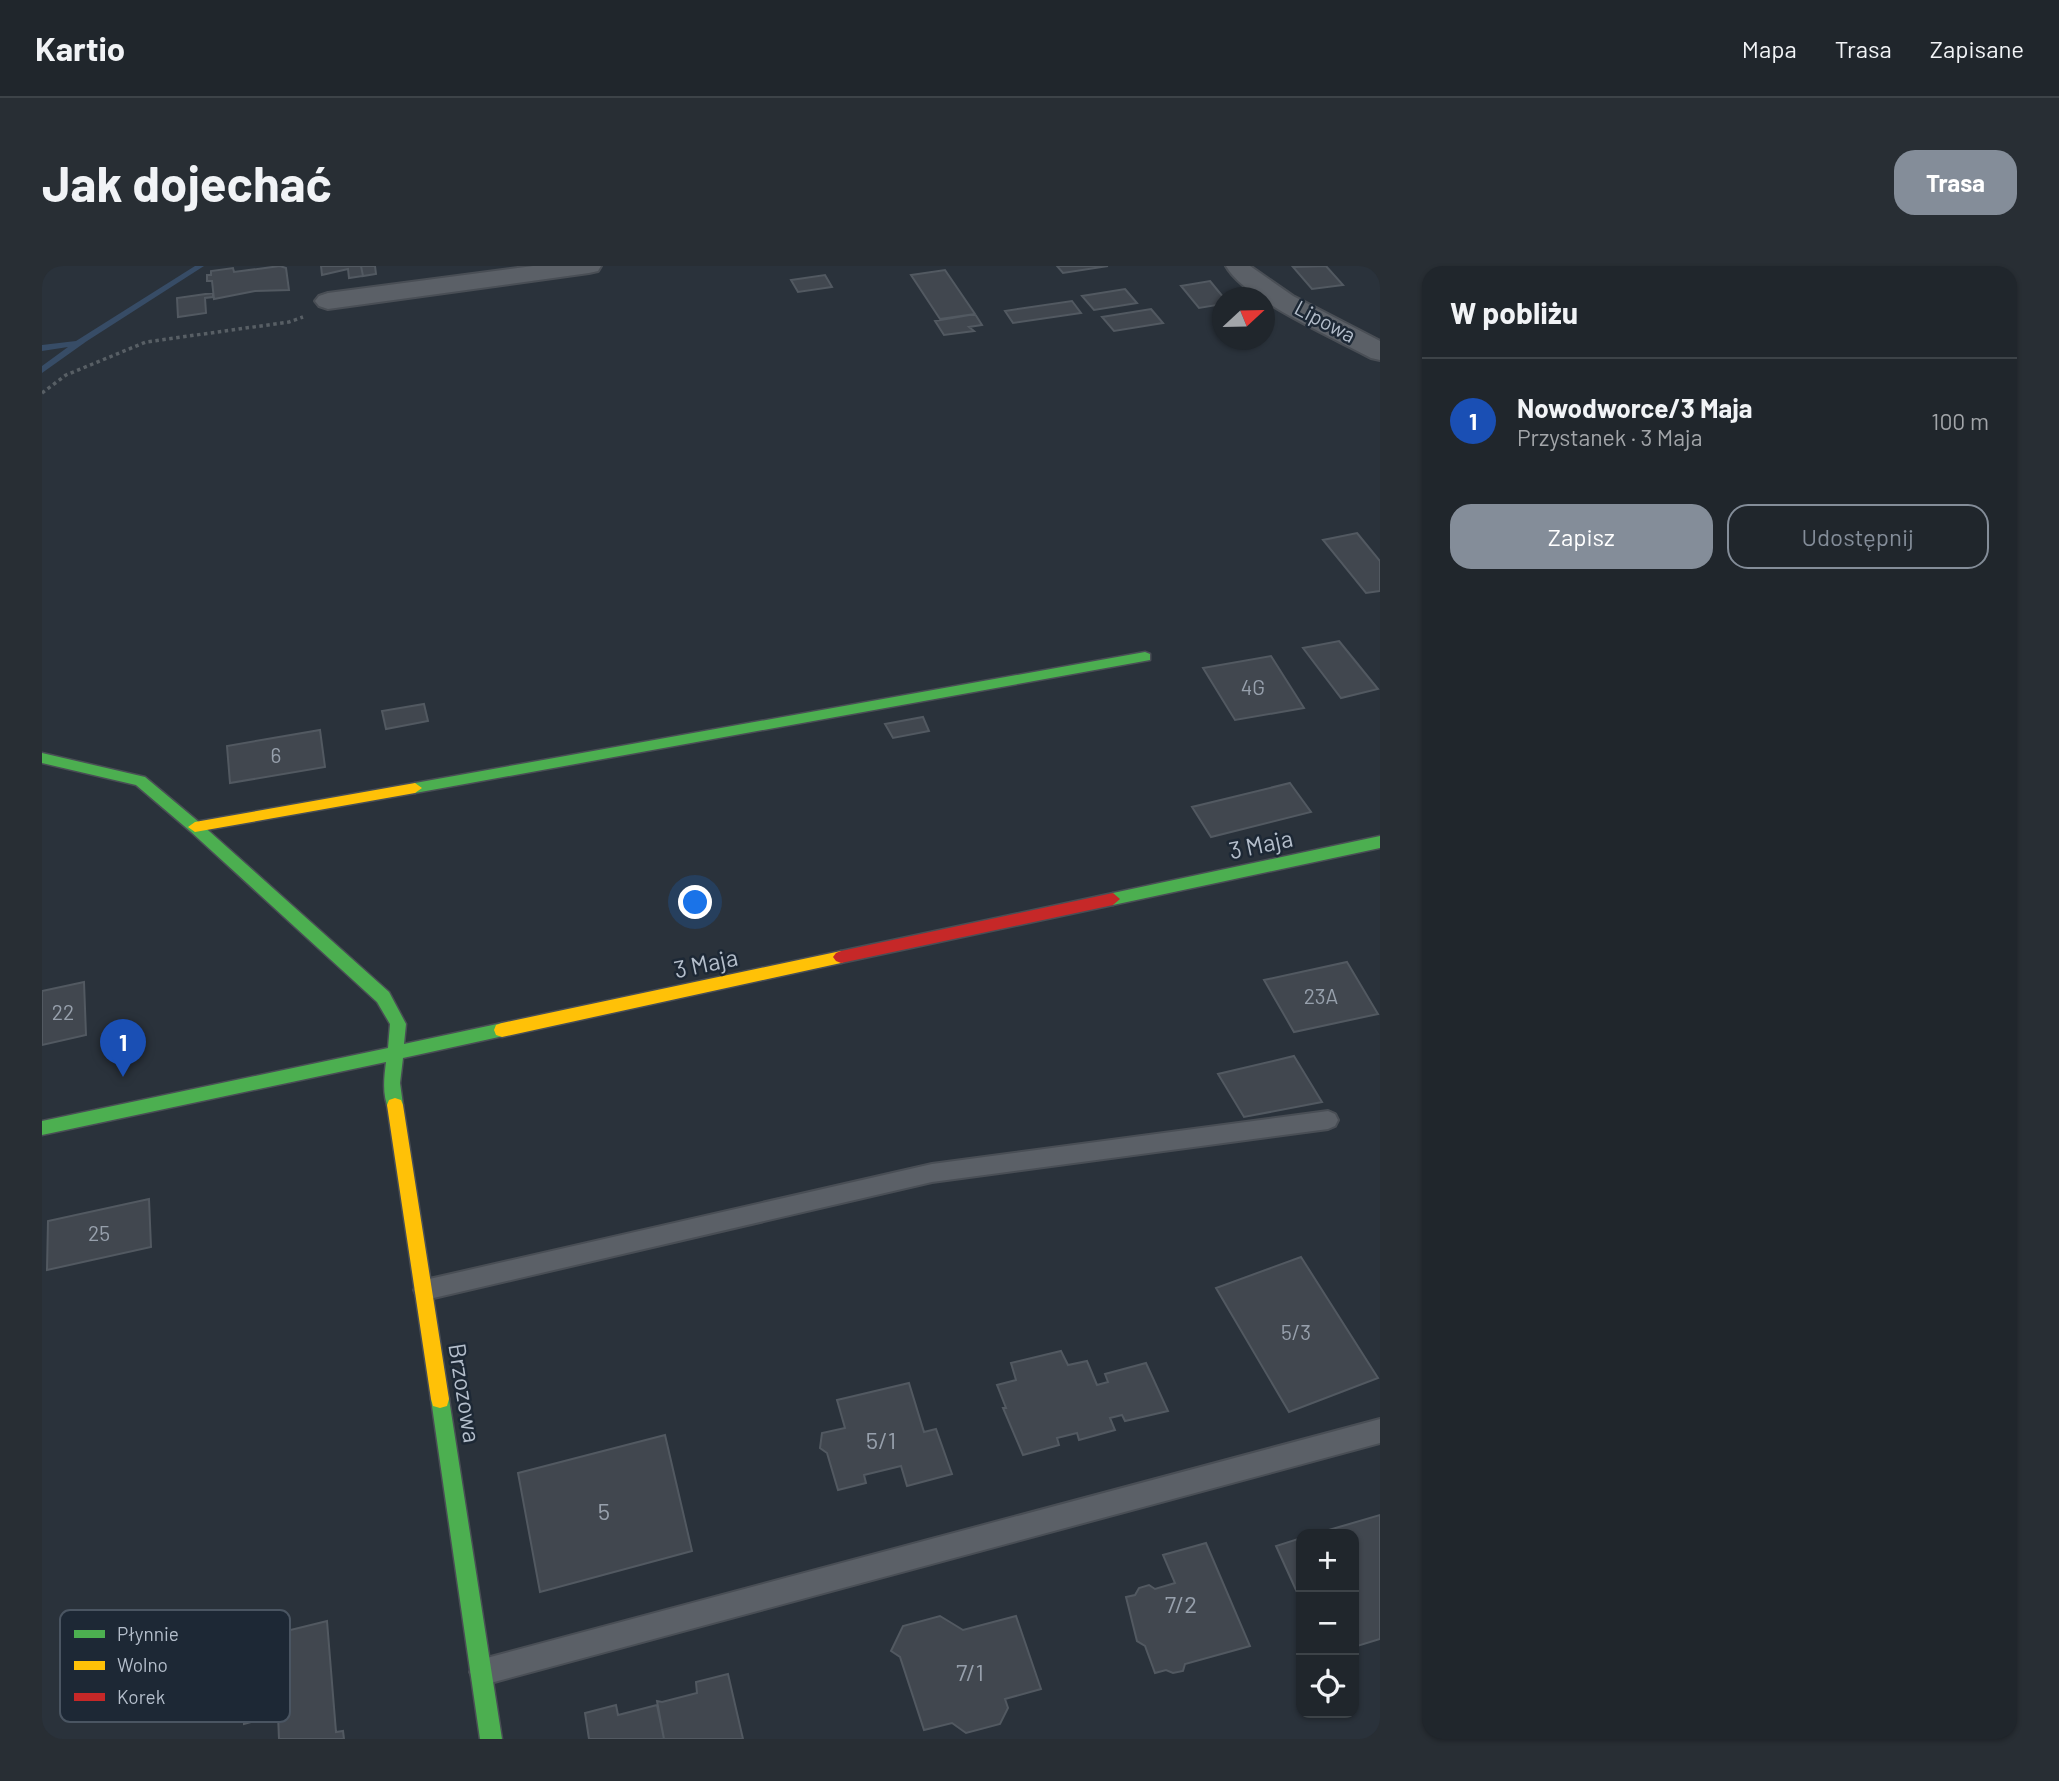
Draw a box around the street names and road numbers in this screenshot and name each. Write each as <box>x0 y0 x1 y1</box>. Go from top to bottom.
street label: Lipowa <box>1291 294 1360 347</box>
street label: 3 Maja <box>1226 823 1295 864</box>
street label: 3 Maja <box>671 942 740 983</box>
street label: Brzozowa <box>443 1341 488 1445</box>

